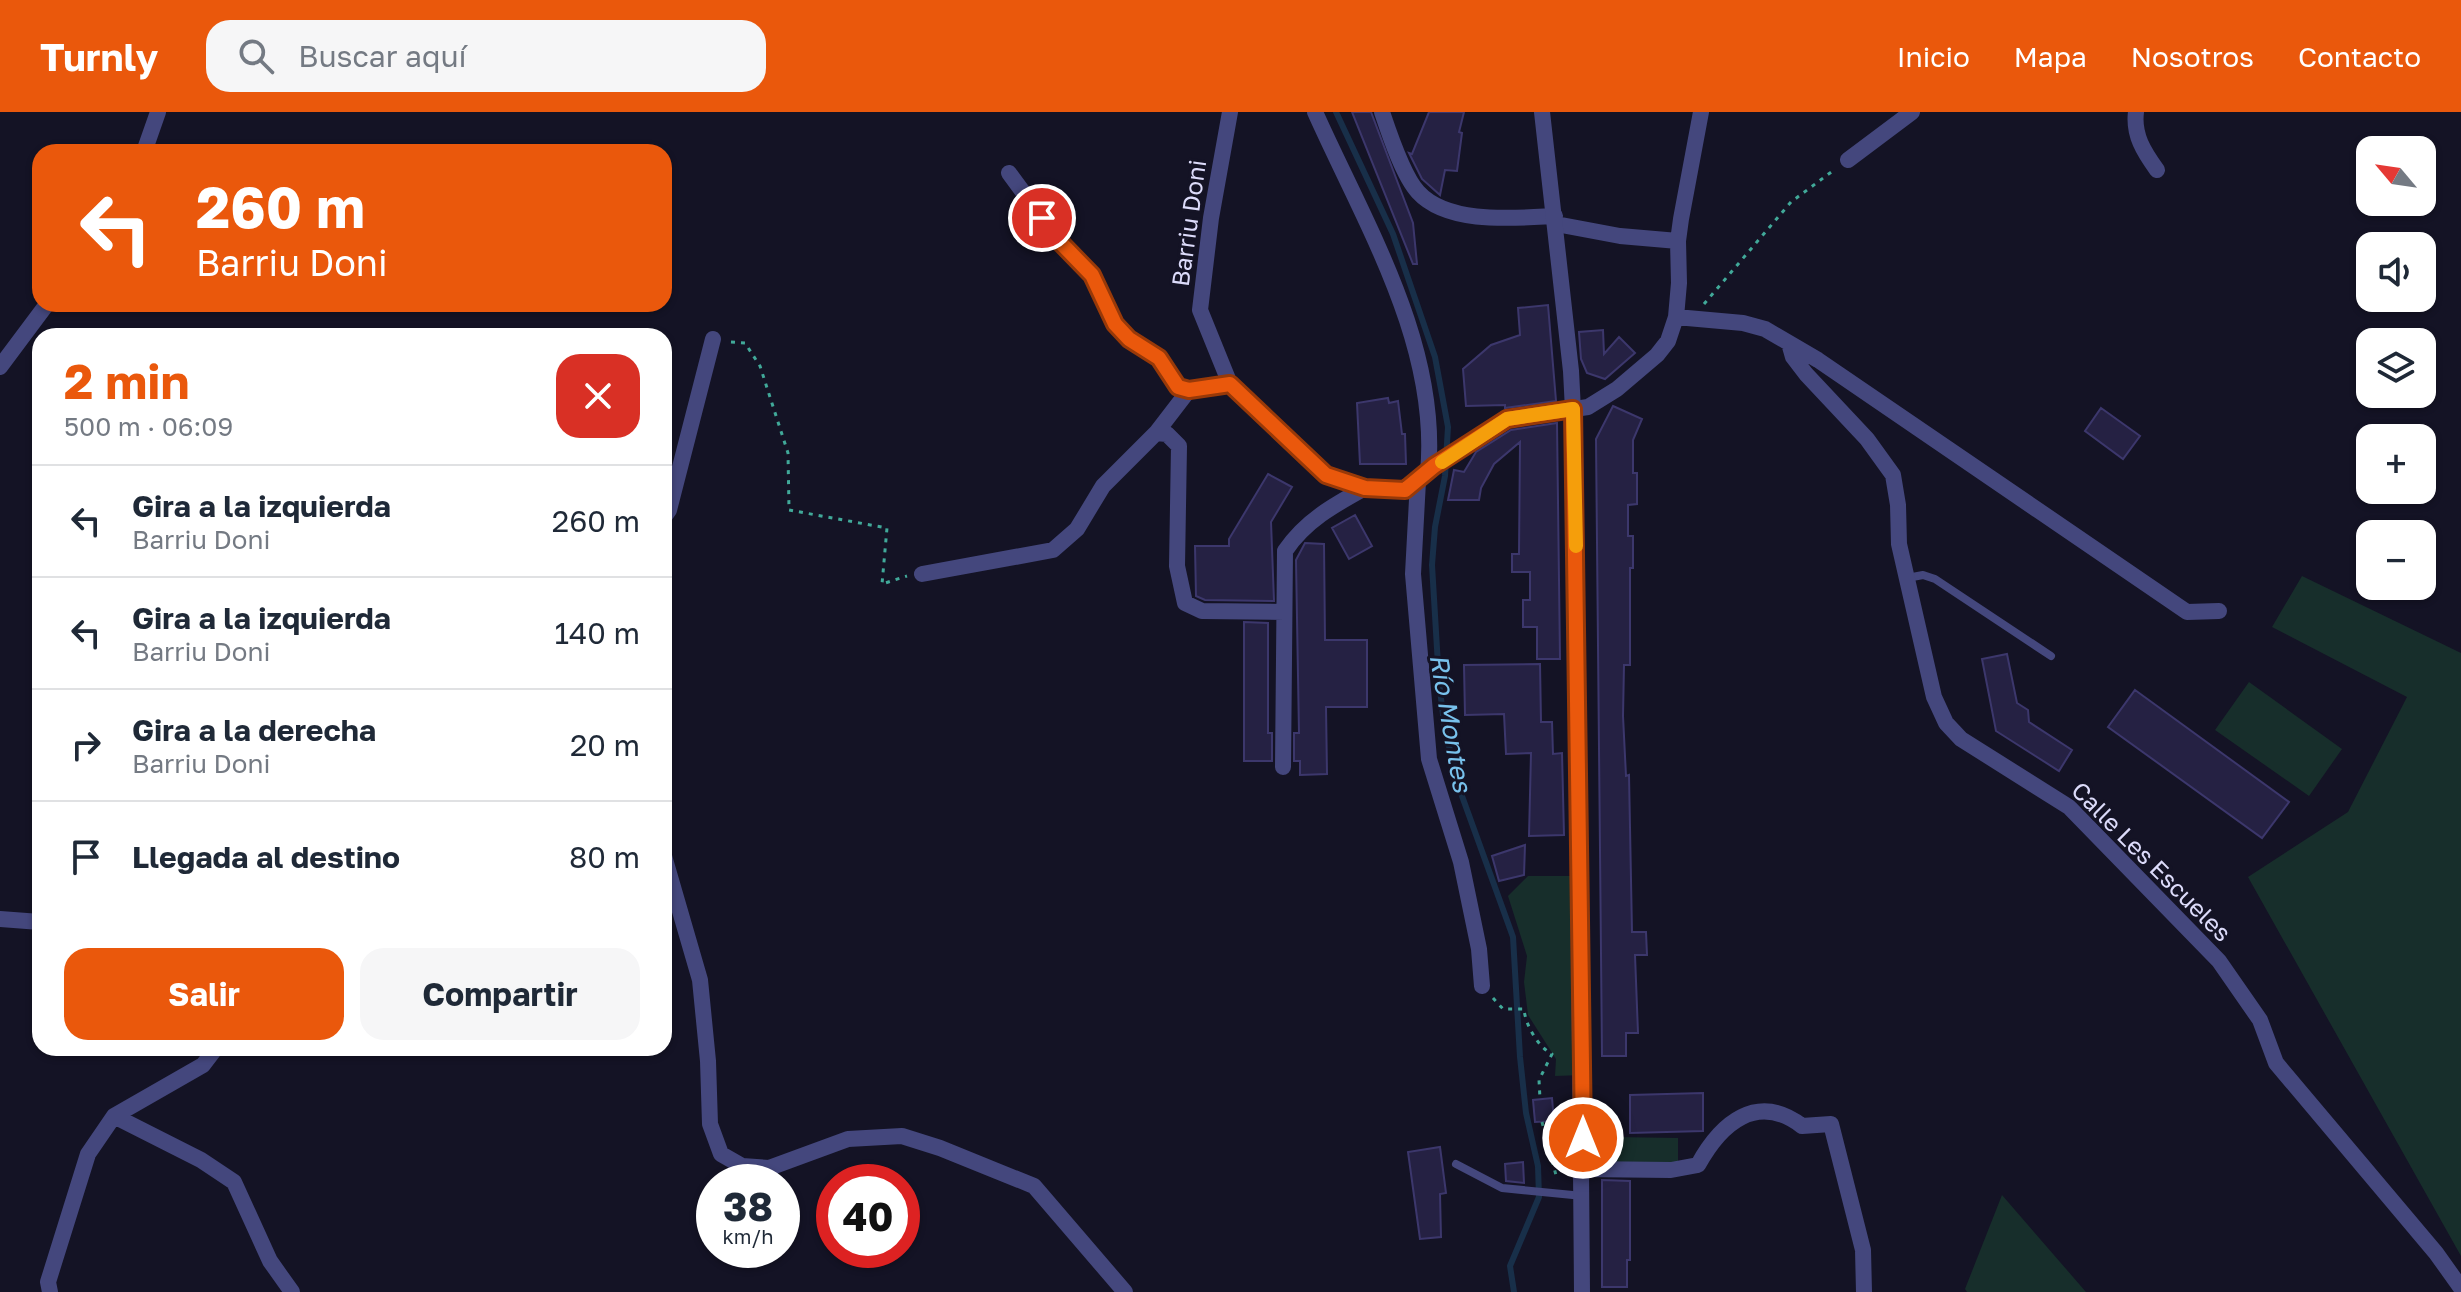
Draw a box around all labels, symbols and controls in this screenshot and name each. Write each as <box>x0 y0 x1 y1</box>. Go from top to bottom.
search box <box>206 20 766 92</box>
text: Turnly <box>40 34 158 79</box>
icon: search <box>234 34 278 78</box>
text: Buscar aquí <box>298 38 467 74</box>
text: Inicio <box>1897 40 1970 73</box>
text: Mapa <box>2014 40 2087 73</box>
text: Nosotros <box>2131 40 2254 73</box>
text: Contacto <box>2298 40 2421 73</box>
north arrow <box>2356 136 2436 216</box>
map controls <box>2356 136 2436 600</box>
street label: Barriu Doni <box>1165 158 1211 288</box>
text: 260 m <box>196 173 365 240</box>
icon: left <box>64 176 168 280</box>
pin <box>1008 184 1076 252</box>
icon: arrive <box>1020 196 1064 240</box>
button: sound <box>2356 232 2436 312</box>
text: Barriu Doni <box>196 241 388 284</box>
button: layers <box>2356 328 2436 408</box>
text: 2 min <box>64 352 189 410</box>
button: close <box>556 354 640 438</box>
text: 500 m · 06:09 <box>64 411 233 442</box>
button: + <box>2356 424 2436 504</box>
text: Gira a la izquierda <box>132 488 391 524</box>
icon: left <box>64 499 108 543</box>
text: 260 m <box>552 503 640 539</box>
button: − <box>2356 520 2436 600</box>
text: Barriu Doni <box>132 524 270 555</box>
text: Gira a la izquierda <box>132 600 391 636</box>
icon: left <box>64 611 108 655</box>
text: 140 m <box>555 615 640 651</box>
text: Barriu Doni <box>132 636 270 667</box>
water label: Río Montes <box>1424 652 1479 796</box>
text: Gira a la derecha <box>132 712 376 748</box>
icon: right <box>64 723 108 767</box>
text: 20 m <box>570 727 640 763</box>
text: Barriu Doni <box>132 748 270 779</box>
street label: Calle Les Escueles <box>2066 775 2238 947</box>
icon: arrive <box>64 835 108 879</box>
text: Llegada al destino <box>132 839 400 875</box>
text: 80 m <box>569 839 640 875</box>
button: Salir <box>64 948 344 1040</box>
button: Compartir <box>360 948 640 1040</box>
position arrow <box>1541 1096 1625 1180</box>
speed limit sign: 40 <box>816 1164 920 1268</box>
text: 38 <box>723 1182 773 1230</box>
text: km/h <box>723 1224 773 1248</box>

